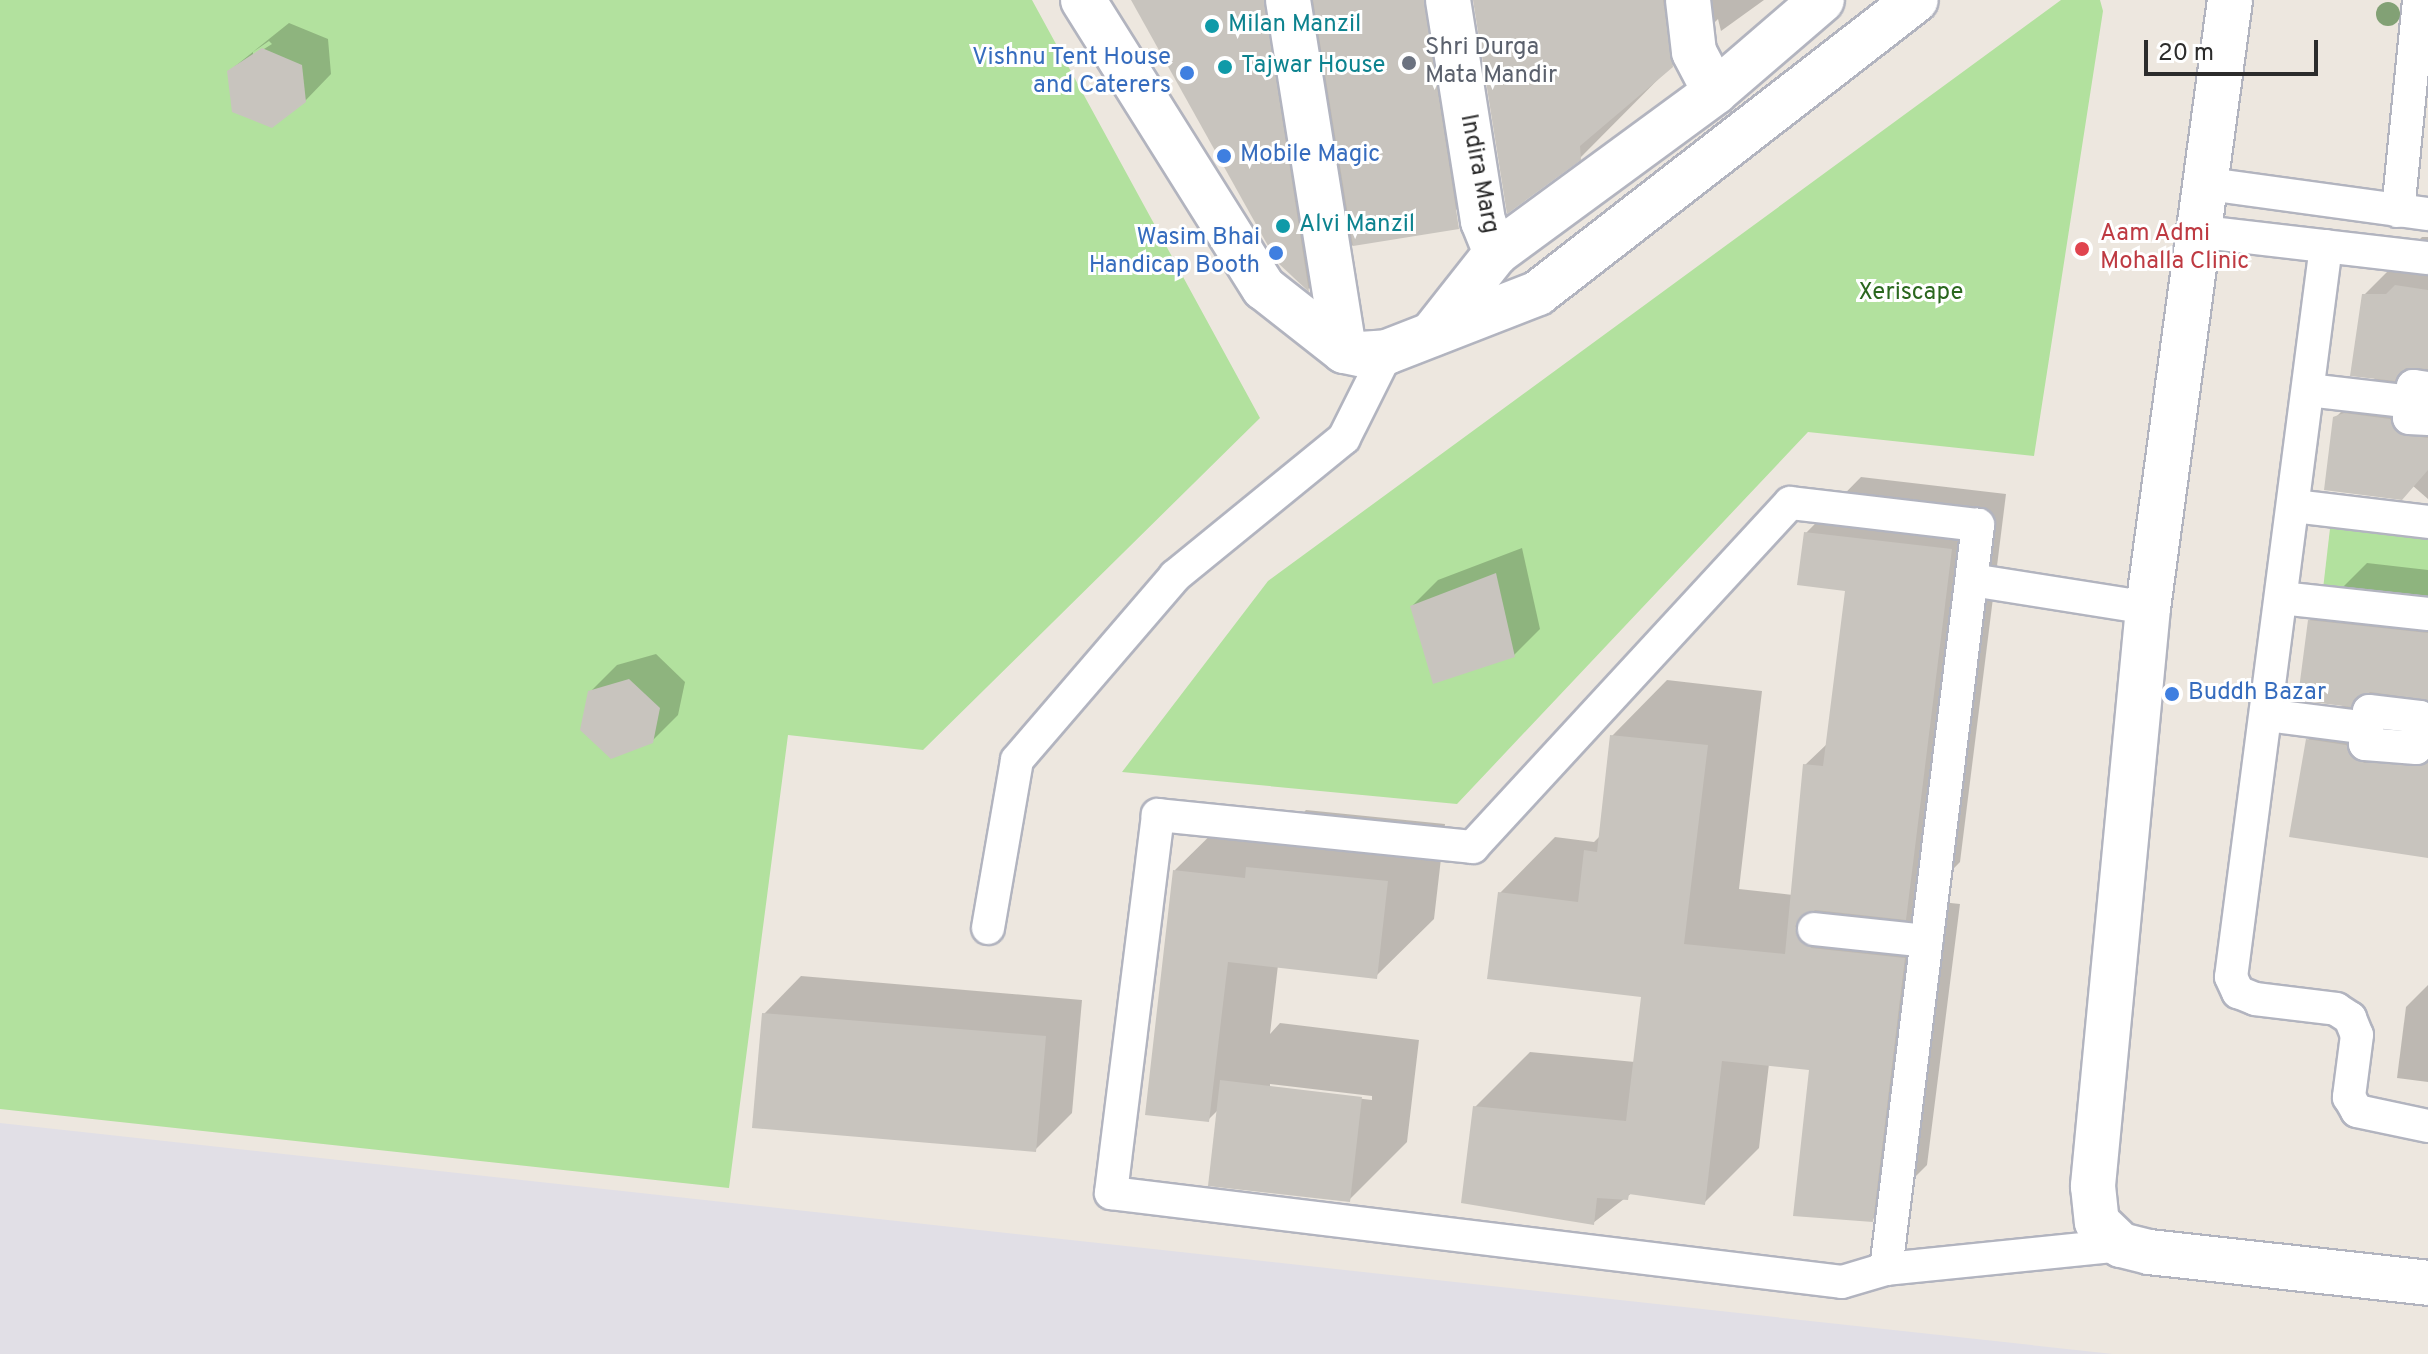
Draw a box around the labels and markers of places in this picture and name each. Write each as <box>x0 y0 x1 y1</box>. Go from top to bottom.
place label: Milan Manzil <box>1228 12 1361 40</box>
marker: Milan Manzil <box>1203 17 1221 35</box>
place label: Shri Durga Mata Mandir <box>1425 35 1557 91</box>
place label: Vishnu Tent House and Caterers <box>971 45 1171 101</box>
place label: Tajwar House <box>1241 53 1385 81</box>
marker: Shri Durga Mata Mandir <box>1400 54 1418 72</box>
marker: Tajwar House <box>1216 58 1234 76</box>
marker: Vishnu Tent House and Caterers <box>1178 64 1196 82</box>
place label: Mobile Magic <box>1240 142 1380 170</box>
marker: Mobile Magic <box>1215 147 1233 165</box>
place label: Alvi Manzil <box>1299 212 1415 240</box>
marker: Alvi Manzil <box>1274 217 1292 235</box>
place label: Aam Admi Mohalla Clinic <box>2100 221 2249 277</box>
place label: Wasim Bhai Handicap Booth <box>1089 225 1260 281</box>
marker: Aam Admi Mohalla Clinic <box>2071 238 2093 260</box>
marker: Wasim Bhai Handicap Booth <box>1267 244 1285 262</box>
place label: Buddh Bazar <box>2188 680 2326 708</box>
marker: Buddh Bazar <box>2163 685 2181 703</box>

